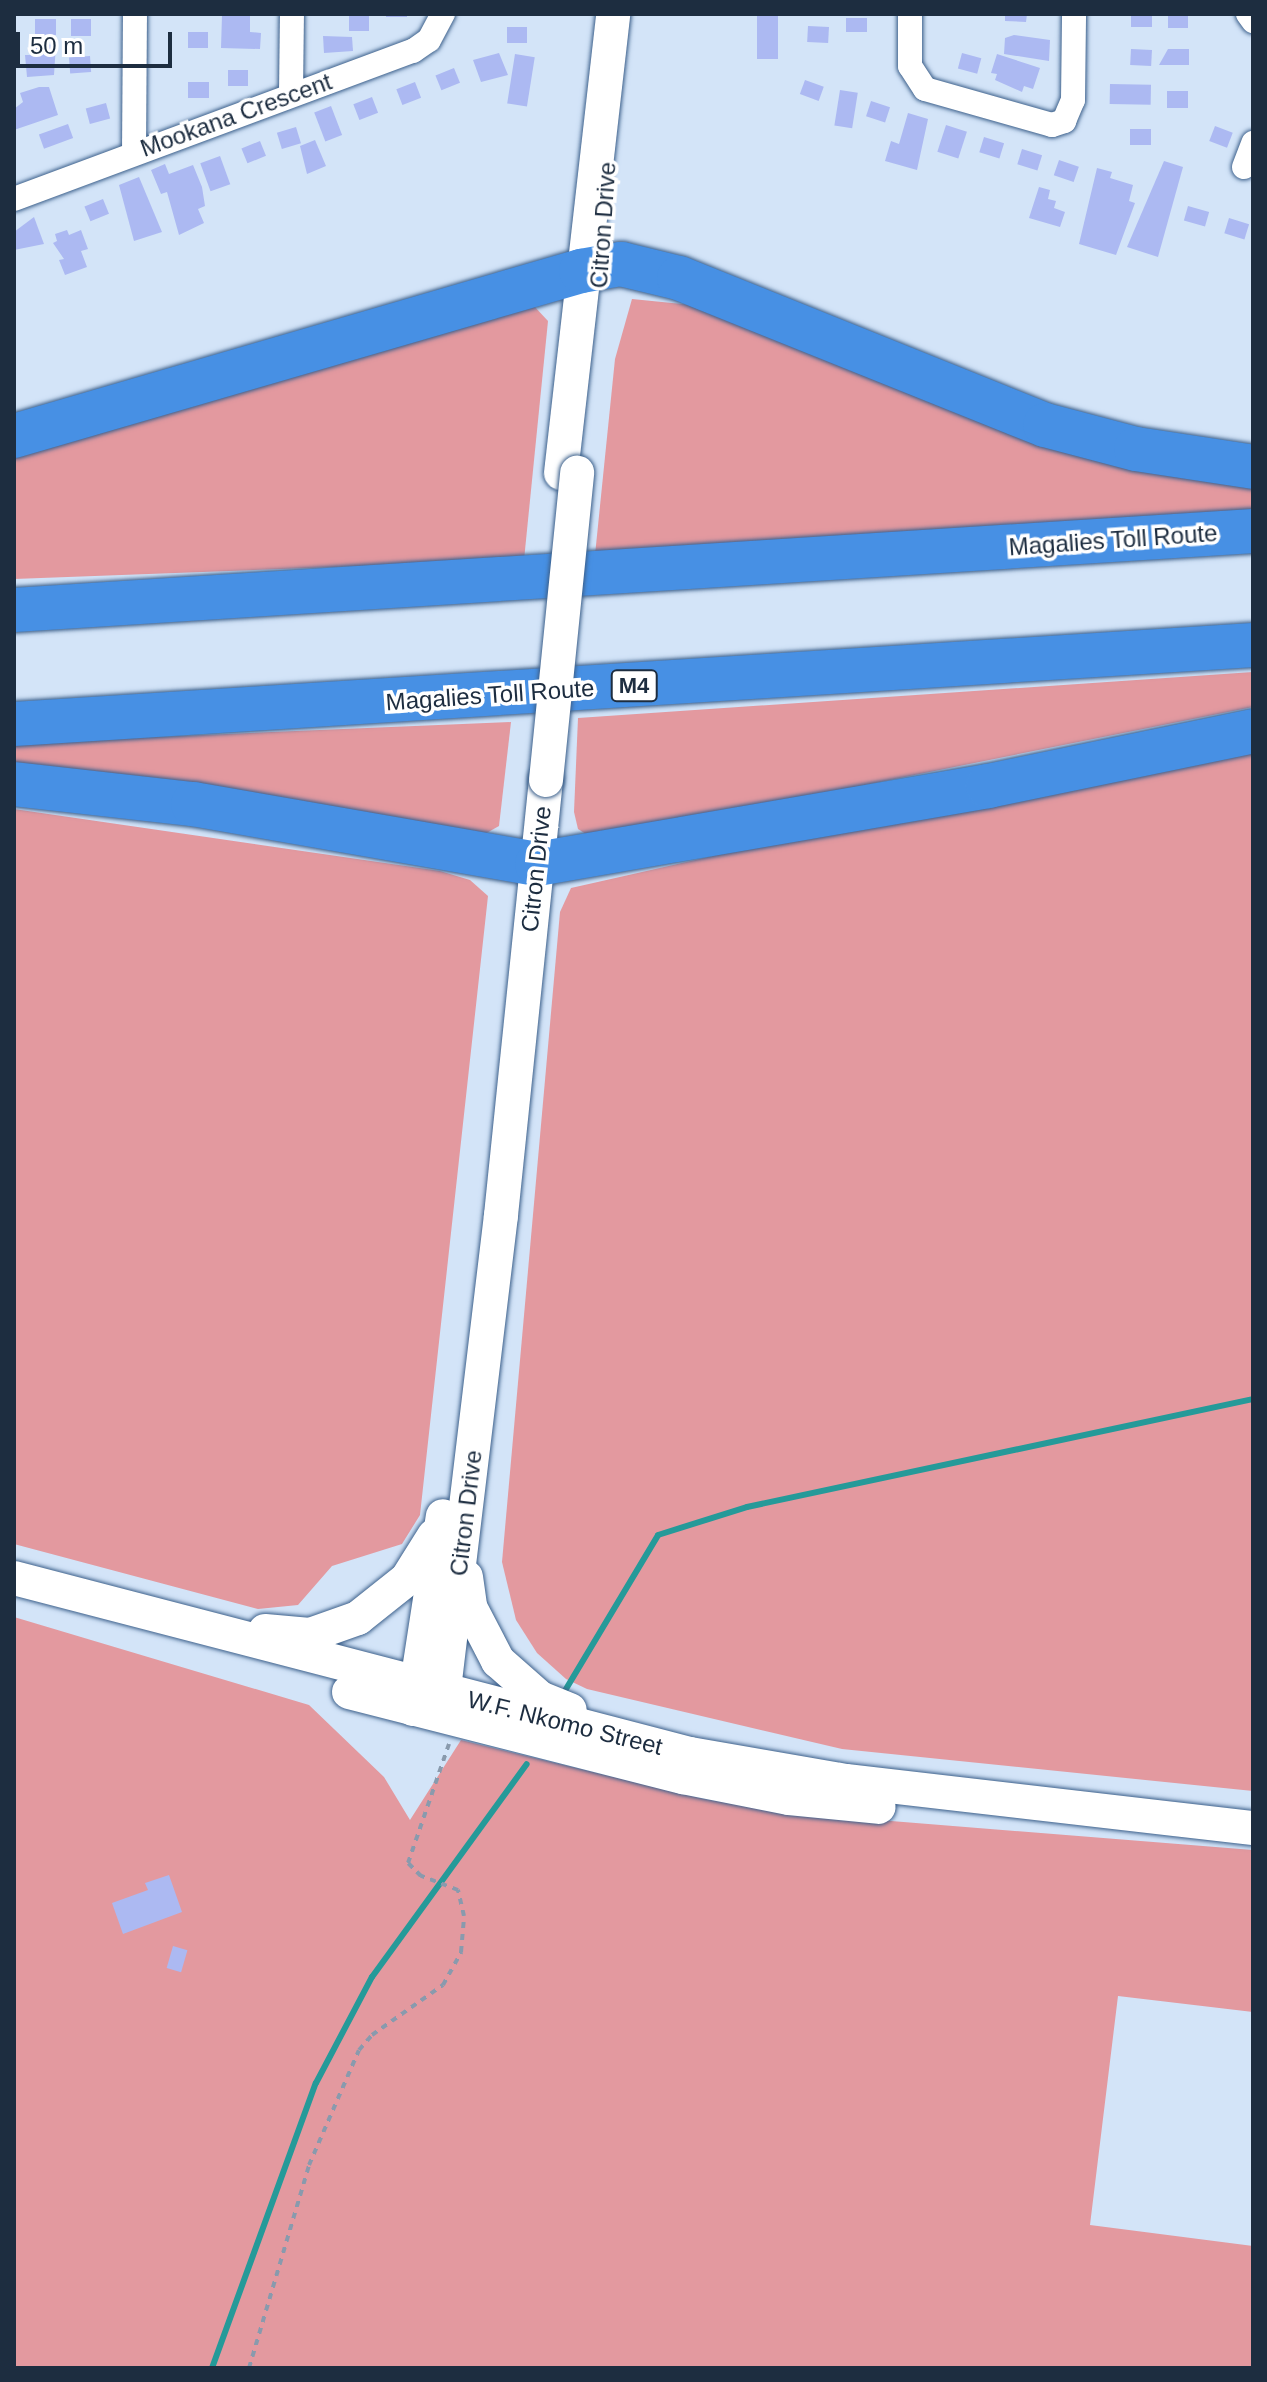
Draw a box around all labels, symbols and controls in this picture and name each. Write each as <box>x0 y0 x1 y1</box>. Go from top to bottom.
scale bar <box>20 16 176 66</box>
text: 50 m <box>30 32 83 59</box>
street label: Mookana Crescent <box>136 67 336 163</box>
street label: Citron Drive <box>584 161 622 289</box>
street label: Magalies Toll Route <box>1008 518 1218 562</box>
road number: M4 <box>610 668 658 704</box>
street label: Magalies Toll Route <box>385 673 595 717</box>
street label: Citron Drive <box>515 804 557 934</box>
street label: Citron Drive <box>444 1448 488 1578</box>
street label: W.F. Nkomo Street <box>464 1685 666 1761</box>

